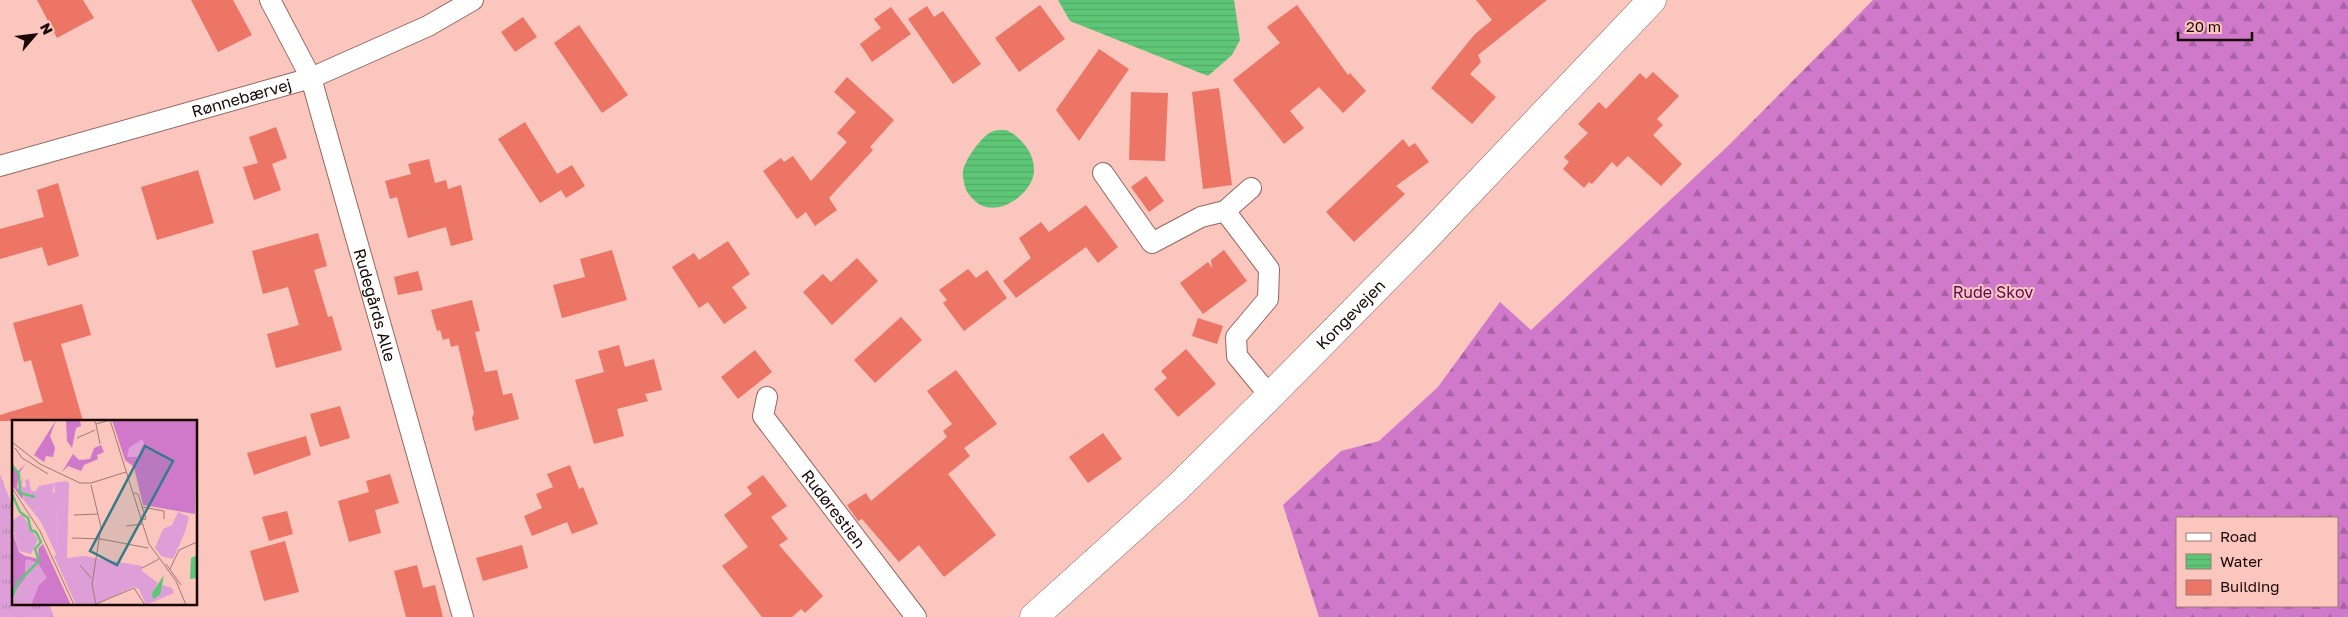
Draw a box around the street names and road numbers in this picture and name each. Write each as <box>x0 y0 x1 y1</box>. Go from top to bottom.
street label: Rønnebærvej <box>189 74 294 121</box>
street label: Rudegårds Alle <box>350 246 400 364</box>
street label: Kongevejen <box>1312 275 1389 354</box>
street label: Rudørestien <box>797 466 870 552</box>

